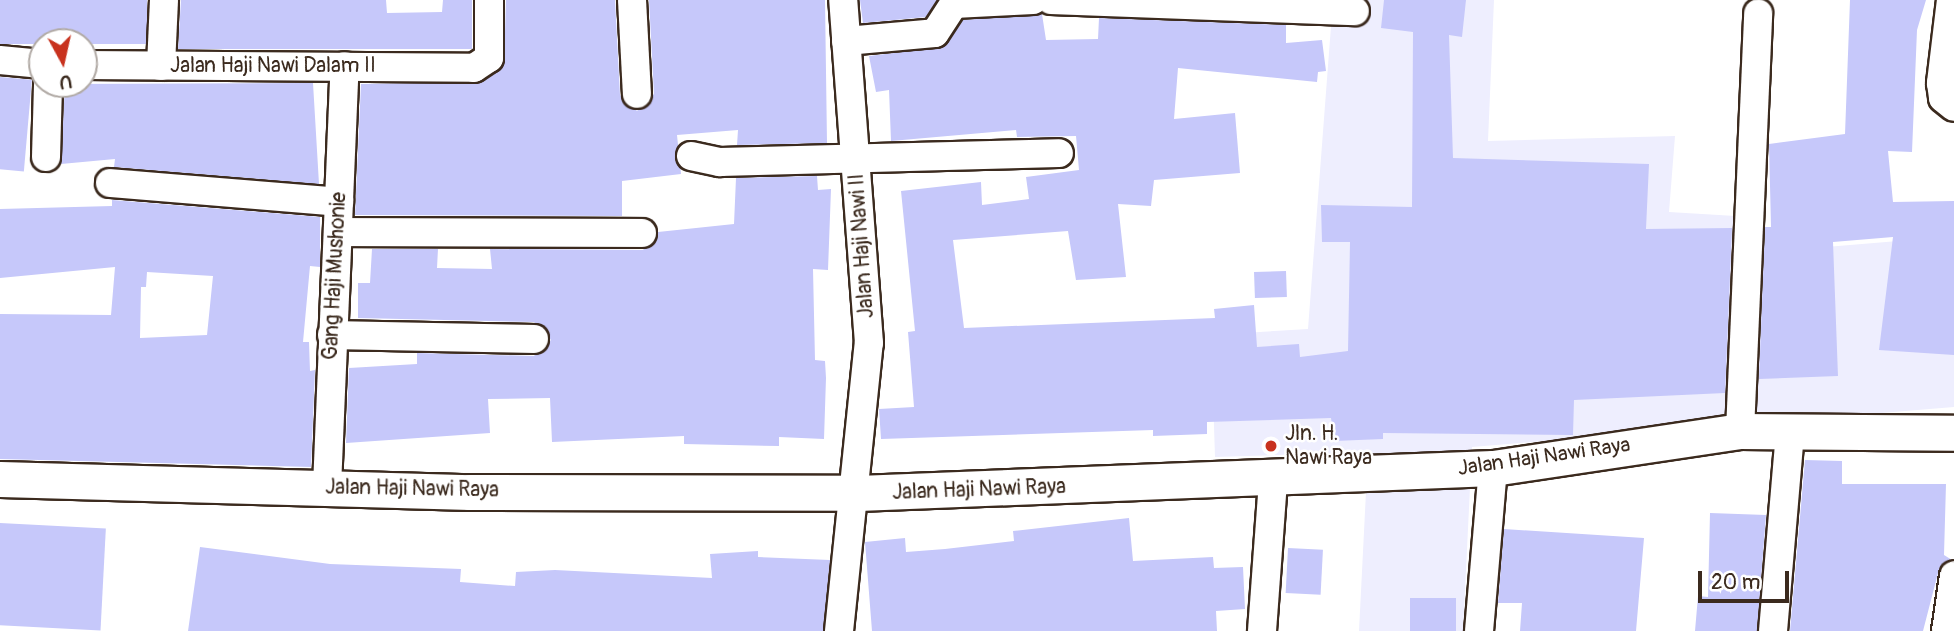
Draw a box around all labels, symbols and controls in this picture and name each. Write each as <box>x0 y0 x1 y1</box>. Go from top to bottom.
north arrow <box>28 28 98 98</box>
street label: Jalan Haji Nawi Dalam II <box>170 53 376 79</box>
text: U <box>58 69 74 95</box>
street label: Jalan Haji Nawi II <box>844 173 880 319</box>
street label: Gang Haji Mushonie <box>318 191 352 361</box>
place label: Jln. H. Nawi Raya <box>1285 421 1372 471</box>
street label: Jalan Haji Nawi Raya <box>1456 432 1632 482</box>
marker: Jln. H. Nawi Raya <box>1263 438 1279 454</box>
street label: Jalan Haji Nawi Raya <box>892 474 1066 506</box>
street label: Jalan Haji Nawi Raya <box>325 475 499 503</box>
scale bar <box>1702 558 1793 602</box>
text: 20 m <box>1711 569 1760 596</box>

